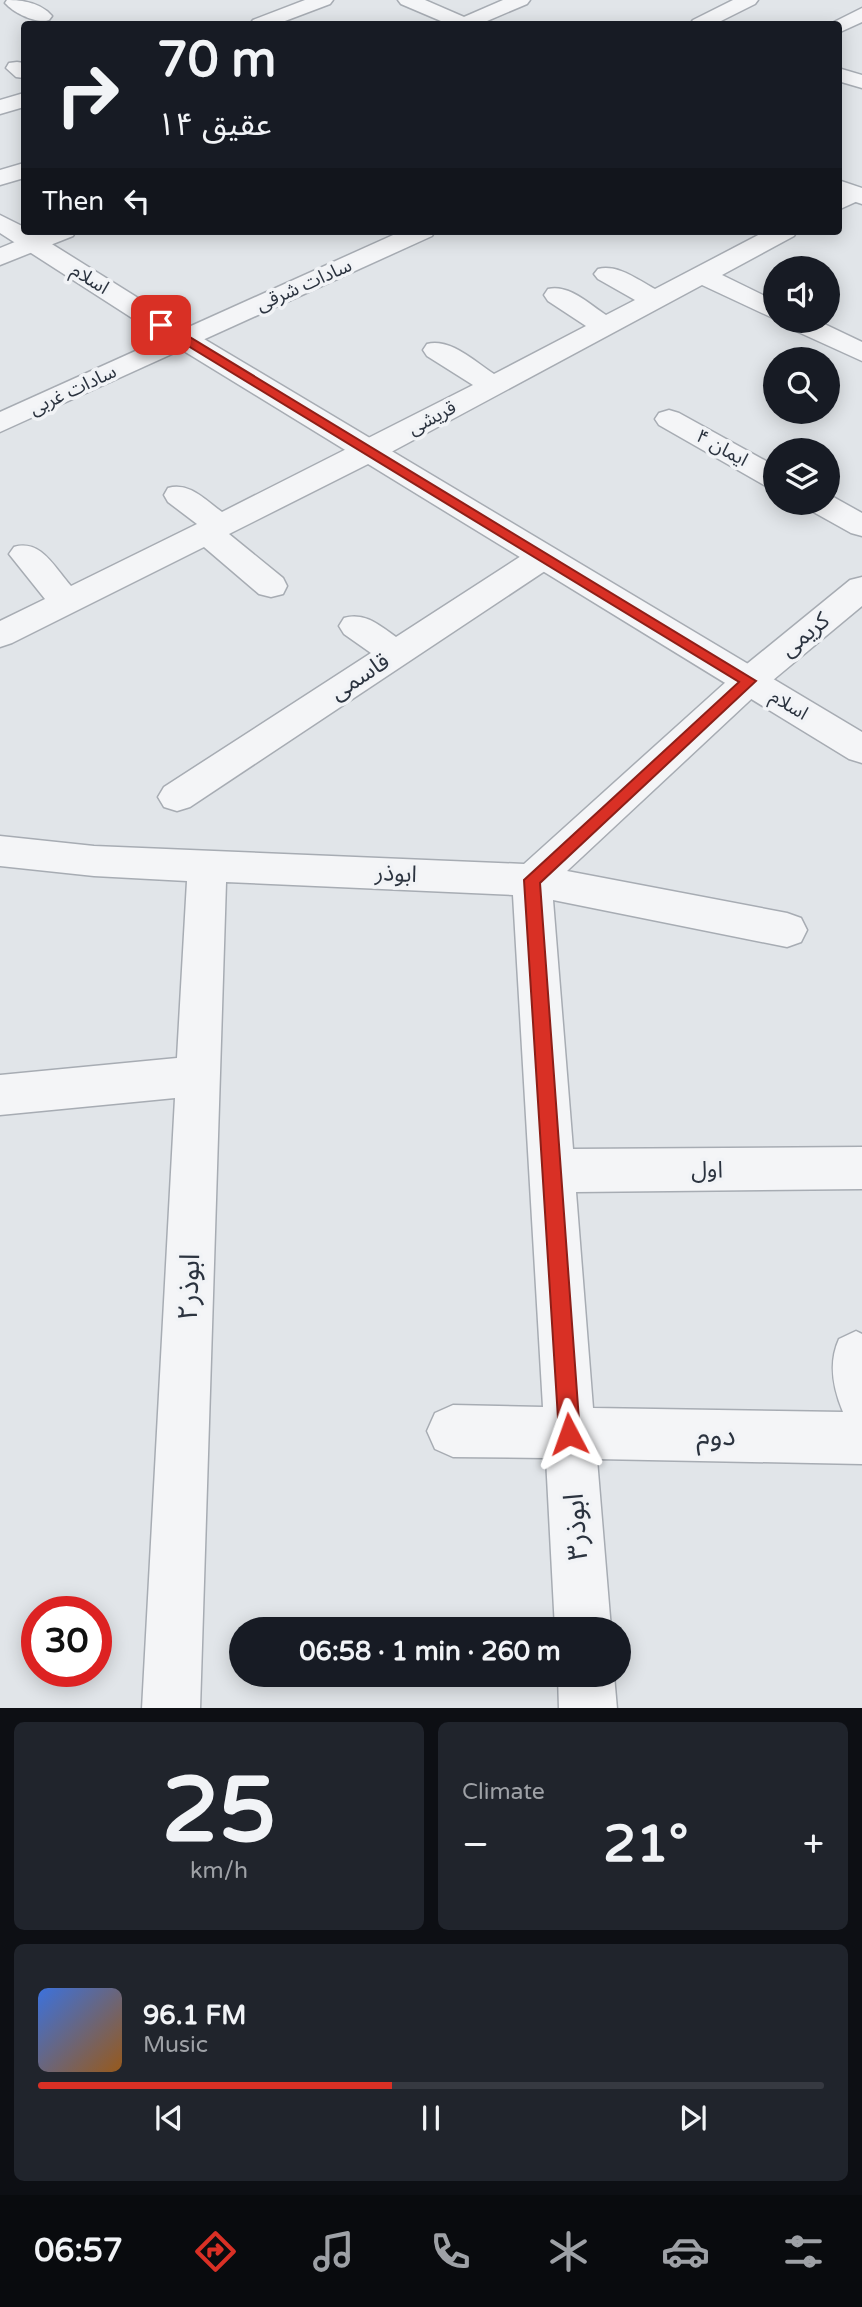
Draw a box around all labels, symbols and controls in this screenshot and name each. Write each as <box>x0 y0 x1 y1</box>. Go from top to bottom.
text: 70 m <box>157 31 276 90</box>
icon: right <box>42 49 133 140</box>
text: عقیق ۱۴ <box>157 106 272 144</box>
icon: left <box>118 182 156 220</box>
text: Then <box>42 186 104 217</box>
street label: سادات شرقی <box>253 254 355 316</box>
map controls <box>763 256 840 515</box>
button: sound <box>763 256 840 333</box>
street label: اسلام <box>66 259 113 301</box>
pin <box>131 295 191 355</box>
icon: arrive <box>142 306 180 344</box>
button: search <box>763 347 840 424</box>
street label: سادات غربی <box>26 360 120 420</box>
street label: قریشی <box>404 396 460 440</box>
street label: ایمان ۴ <box>692 425 752 471</box>
button: layers <box>763 438 840 515</box>
street label: کریمی <box>775 606 836 663</box>
street label: قاسمی <box>325 647 395 707</box>
street label: اسلام <box>765 685 812 727</box>
street label: ابوذر <box>373 859 418 889</box>
street label: اول <box>691 1156 723 1184</box>
street label: ابوذر۲ <box>171 1253 207 1321</box>
position arrow <box>532 1397 606 1471</box>
street label: دوم <box>696 1419 736 1456</box>
street label: ابوذر۳ <box>557 1492 595 1562</box>
speed limit sign: 30 <box>21 1596 112 1687</box>
text: 06:58 · 1 min · 260 m <box>299 1636 561 1667</box>
text: 25 <box>162 1756 276 1866</box>
text: Climate <box>462 1778 545 1806</box>
text: 21° <box>603 1813 688 1876</box>
text: − <box>462 1822 489 1868</box>
text: + <box>803 1822 824 1868</box>
text: km/h <box>190 1857 248 1885</box>
text: 96.1 FM <box>143 2000 246 2031</box>
text: Music <box>143 2031 208 2059</box>
icon: previous <box>150 2099 188 2137</box>
icon: pause <box>412 2099 450 2137</box>
icon: next <box>674 2099 712 2137</box>
icon: directions <box>191 2227 240 2276</box>
icon: music <box>309 2227 358 2276</box>
icon: phone <box>426 2227 475 2276</box>
icon: climate <box>544 2227 593 2276</box>
icon: car <box>661 2227 710 2276</box>
icon: filters <box>779 2227 828 2276</box>
text: 06:57 <box>34 2232 123 2270</box>

